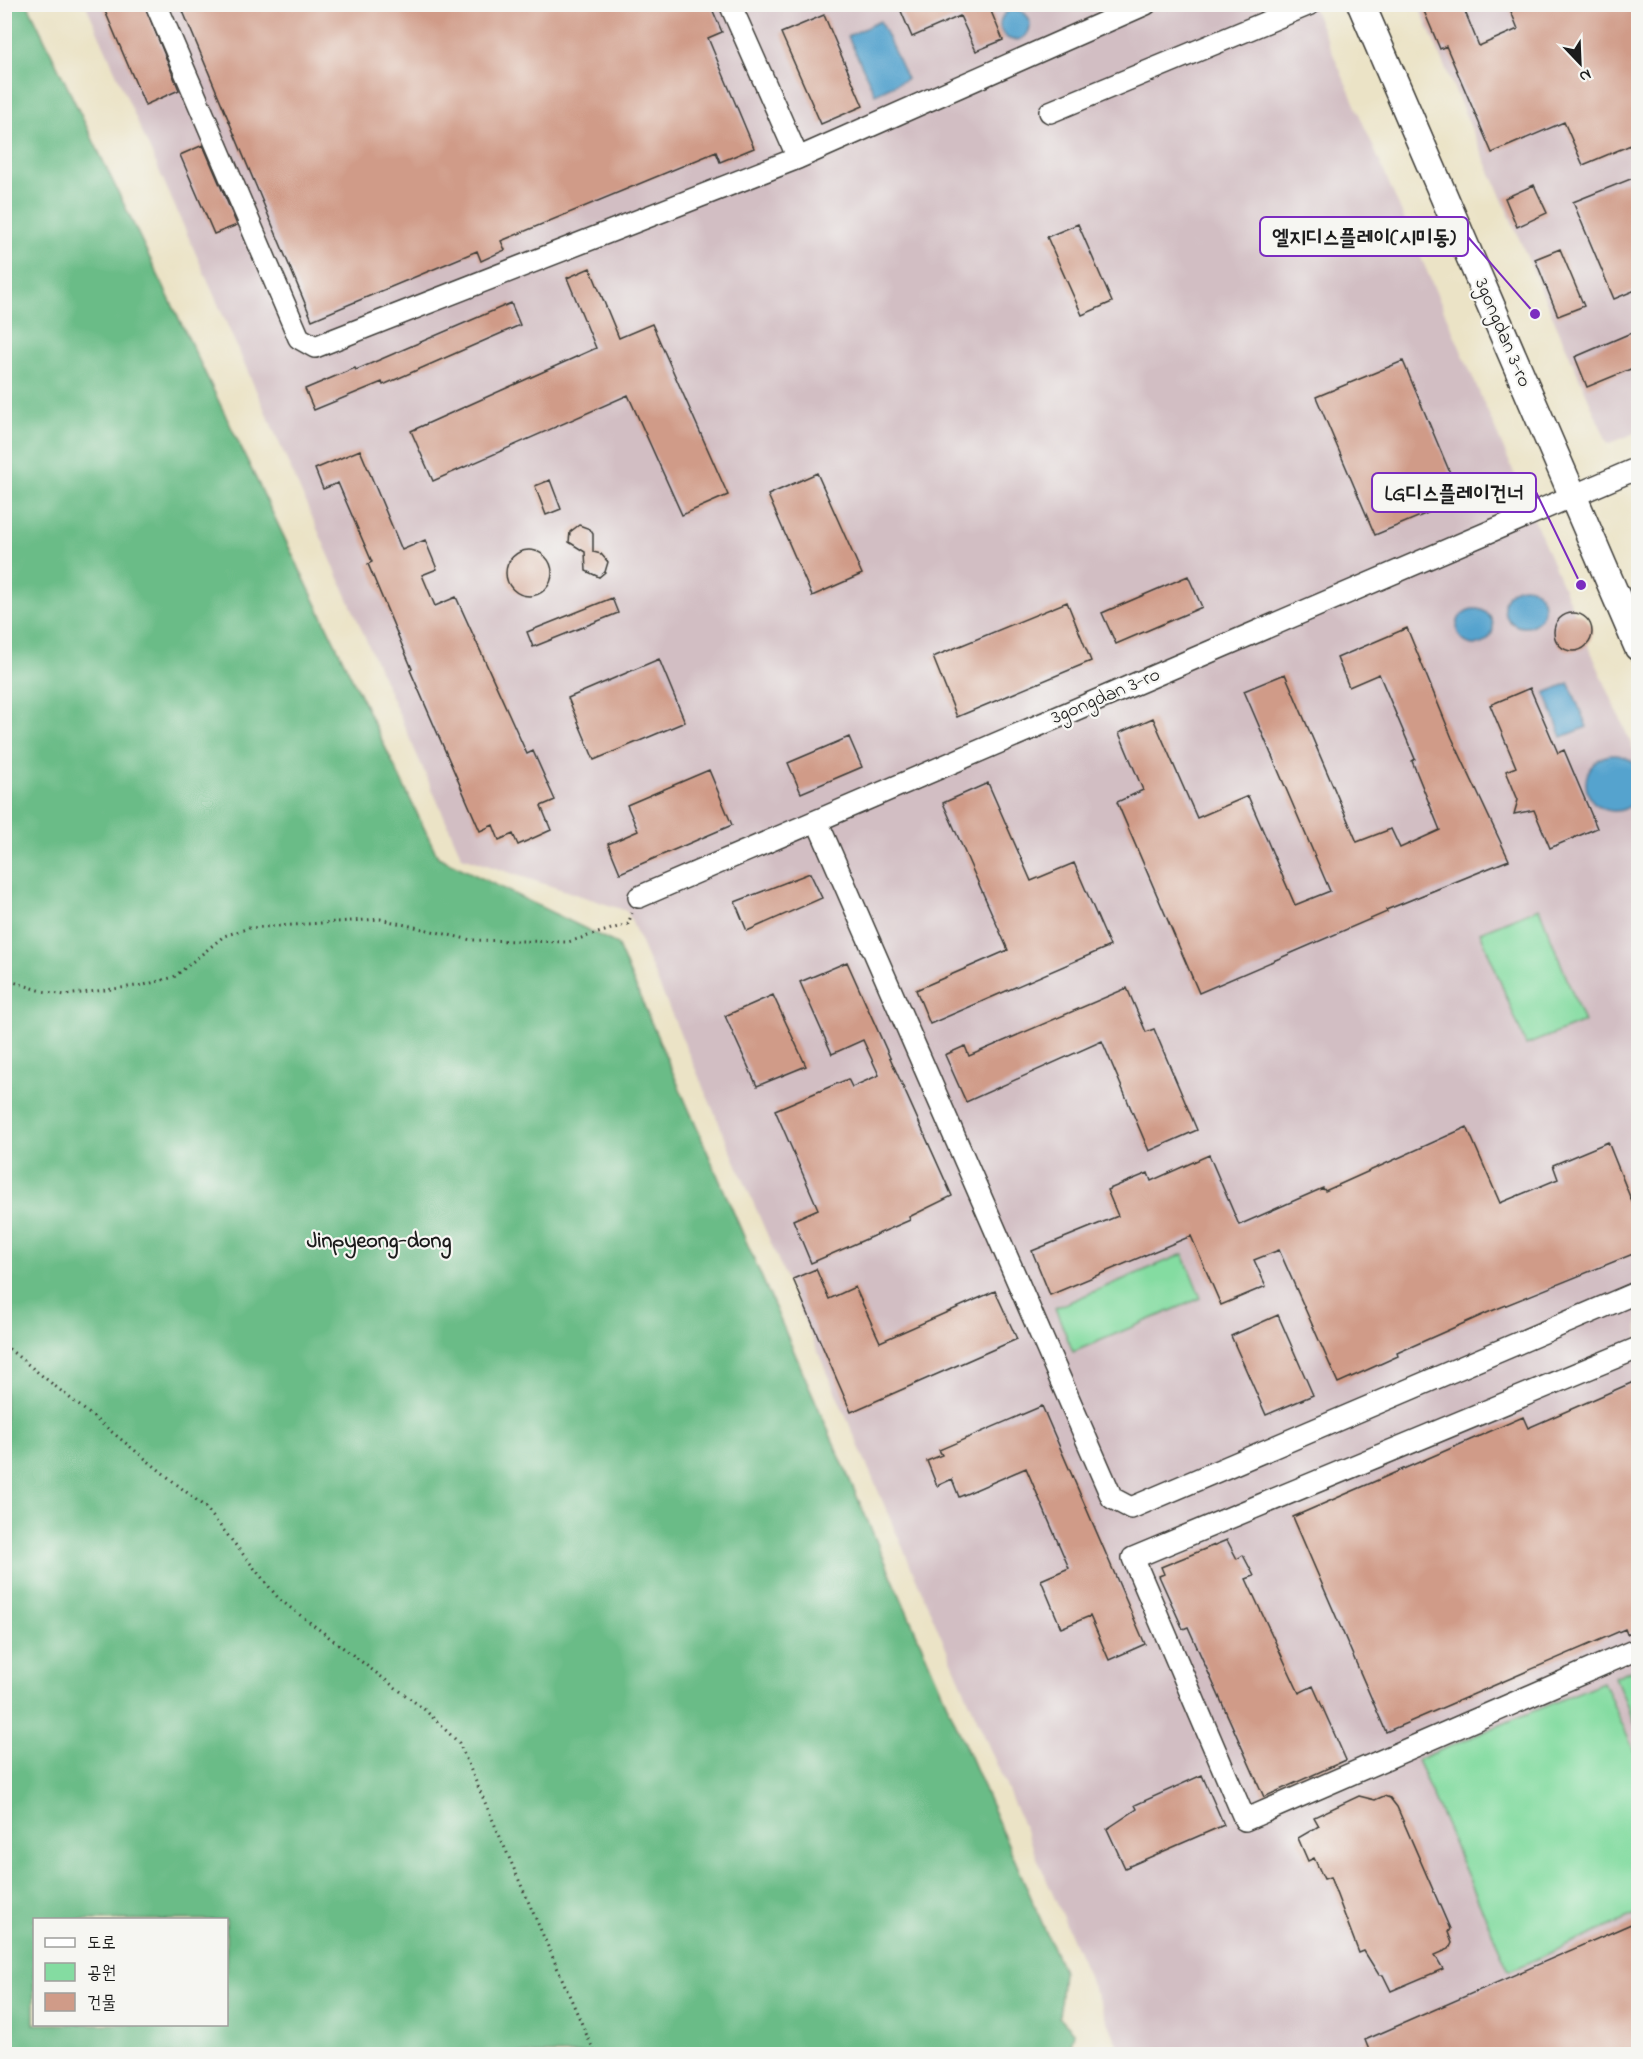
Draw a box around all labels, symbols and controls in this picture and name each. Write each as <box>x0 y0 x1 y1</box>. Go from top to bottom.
north arrow <box>1550 33 1610 93</box>
text: N <box>1575 62 1595 88</box>
callout: 엘지디스플레이(시미동) <box>1260 217 1468 256</box>
text: 엘지디스플레이(시미동) <box>1272 224 1457 254</box>
street label: 3gongdan 3-ro <box>1465 274 1538 392</box>
callout: LG디스플레이건너 <box>1372 473 1536 512</box>
text: LG디스플레이건너 <box>1384 480 1524 510</box>
street label: 3gongdan 3-ro <box>1047 661 1165 734</box>
district label: Jinpyeong-dong <box>307 1226 451 1259</box>
legend <box>33 1918 228 2026</box>
text: 도로 <box>87 1931 116 1957</box>
text: 공원 <box>87 1961 116 1987</box>
text: 건물 <box>87 1991 116 2017</box>

